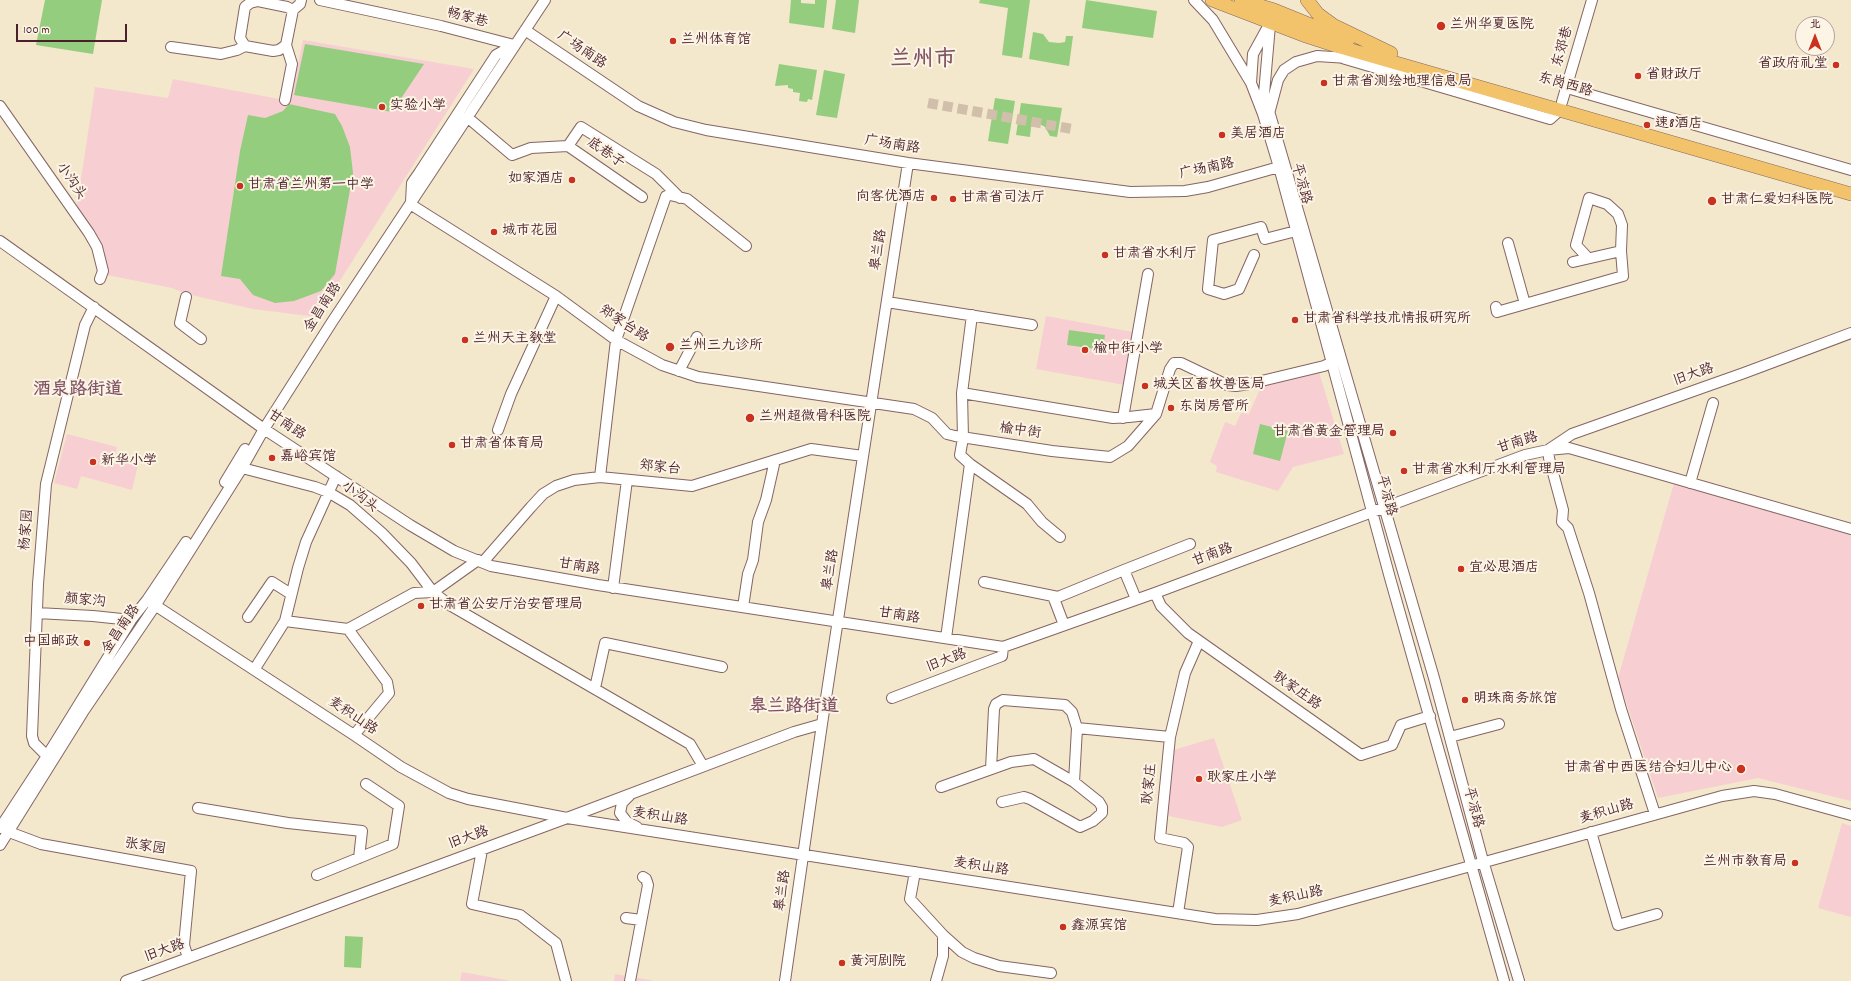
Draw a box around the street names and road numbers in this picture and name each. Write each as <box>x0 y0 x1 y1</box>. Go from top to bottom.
street label: 畅家巷 <box>445 5 489 33</box>
street label: 东郊巷 <box>1550 24 1578 70</box>
street label: 广场南路 <box>553 28 609 74</box>
street label: 东岗西路 <box>1536 70 1594 102</box>
street label: 广场南路 <box>863 133 921 159</box>
street label: 底巷子 <box>583 135 627 173</box>
street label: 广场南路 <box>1178 156 1236 184</box>
street label: 小沟头 <box>51 160 89 204</box>
street label: 平凉路 <box>1286 162 1314 206</box>
street label: 皋兰路 <box>868 228 892 272</box>
street label: 金昌南路 <box>302 280 346 336</box>
street label: 郑家台路 <box>595 303 651 347</box>
street label: 旧大路 <box>1671 361 1717 391</box>
street label: 甘南路 <box>264 407 308 445</box>
street label: 榆中街 <box>998 421 1042 443</box>
street label: 甘南路 <box>1495 430 1541 458</box>
street label: 郑家台 <box>638 458 682 480</box>
street label: 平凉路 <box>1371 474 1399 518</box>
street label: 小沟头 <box>337 479 381 517</box>
street label: 杨家园 <box>18 508 38 552</box>
street label: 甘南路 <box>1190 541 1236 571</box>
street label: 皋兰路 <box>820 548 844 592</box>
street label: 甘南路 <box>557 556 601 580</box>
street label: 颜家沟 <box>63 592 107 612</box>
street label: 金昌南路 <box>99 602 145 658</box>
street label: 甘南路 <box>877 605 921 629</box>
street label: 旧大路 <box>924 647 970 677</box>
street label: 耿家庄路 <box>1268 669 1324 715</box>
street label: 麦积山路 <box>324 694 380 740</box>
street label: 耿家庄 <box>1140 762 1162 806</box>
street label: 平凉路 <box>1458 786 1486 830</box>
street label: 麦积山路 <box>1578 797 1636 829</box>
street label: 麦积山路 <box>631 805 689 831</box>
street label: 旧大路 <box>446 824 492 854</box>
street label: 张家园 <box>123 836 167 860</box>
street label: 麦积山路 <box>952 855 1010 881</box>
street label: 皋兰路 <box>773 869 795 913</box>
street label: 麦积山路 <box>1267 884 1325 912</box>
street label: 旧大路 <box>142 937 188 967</box>

